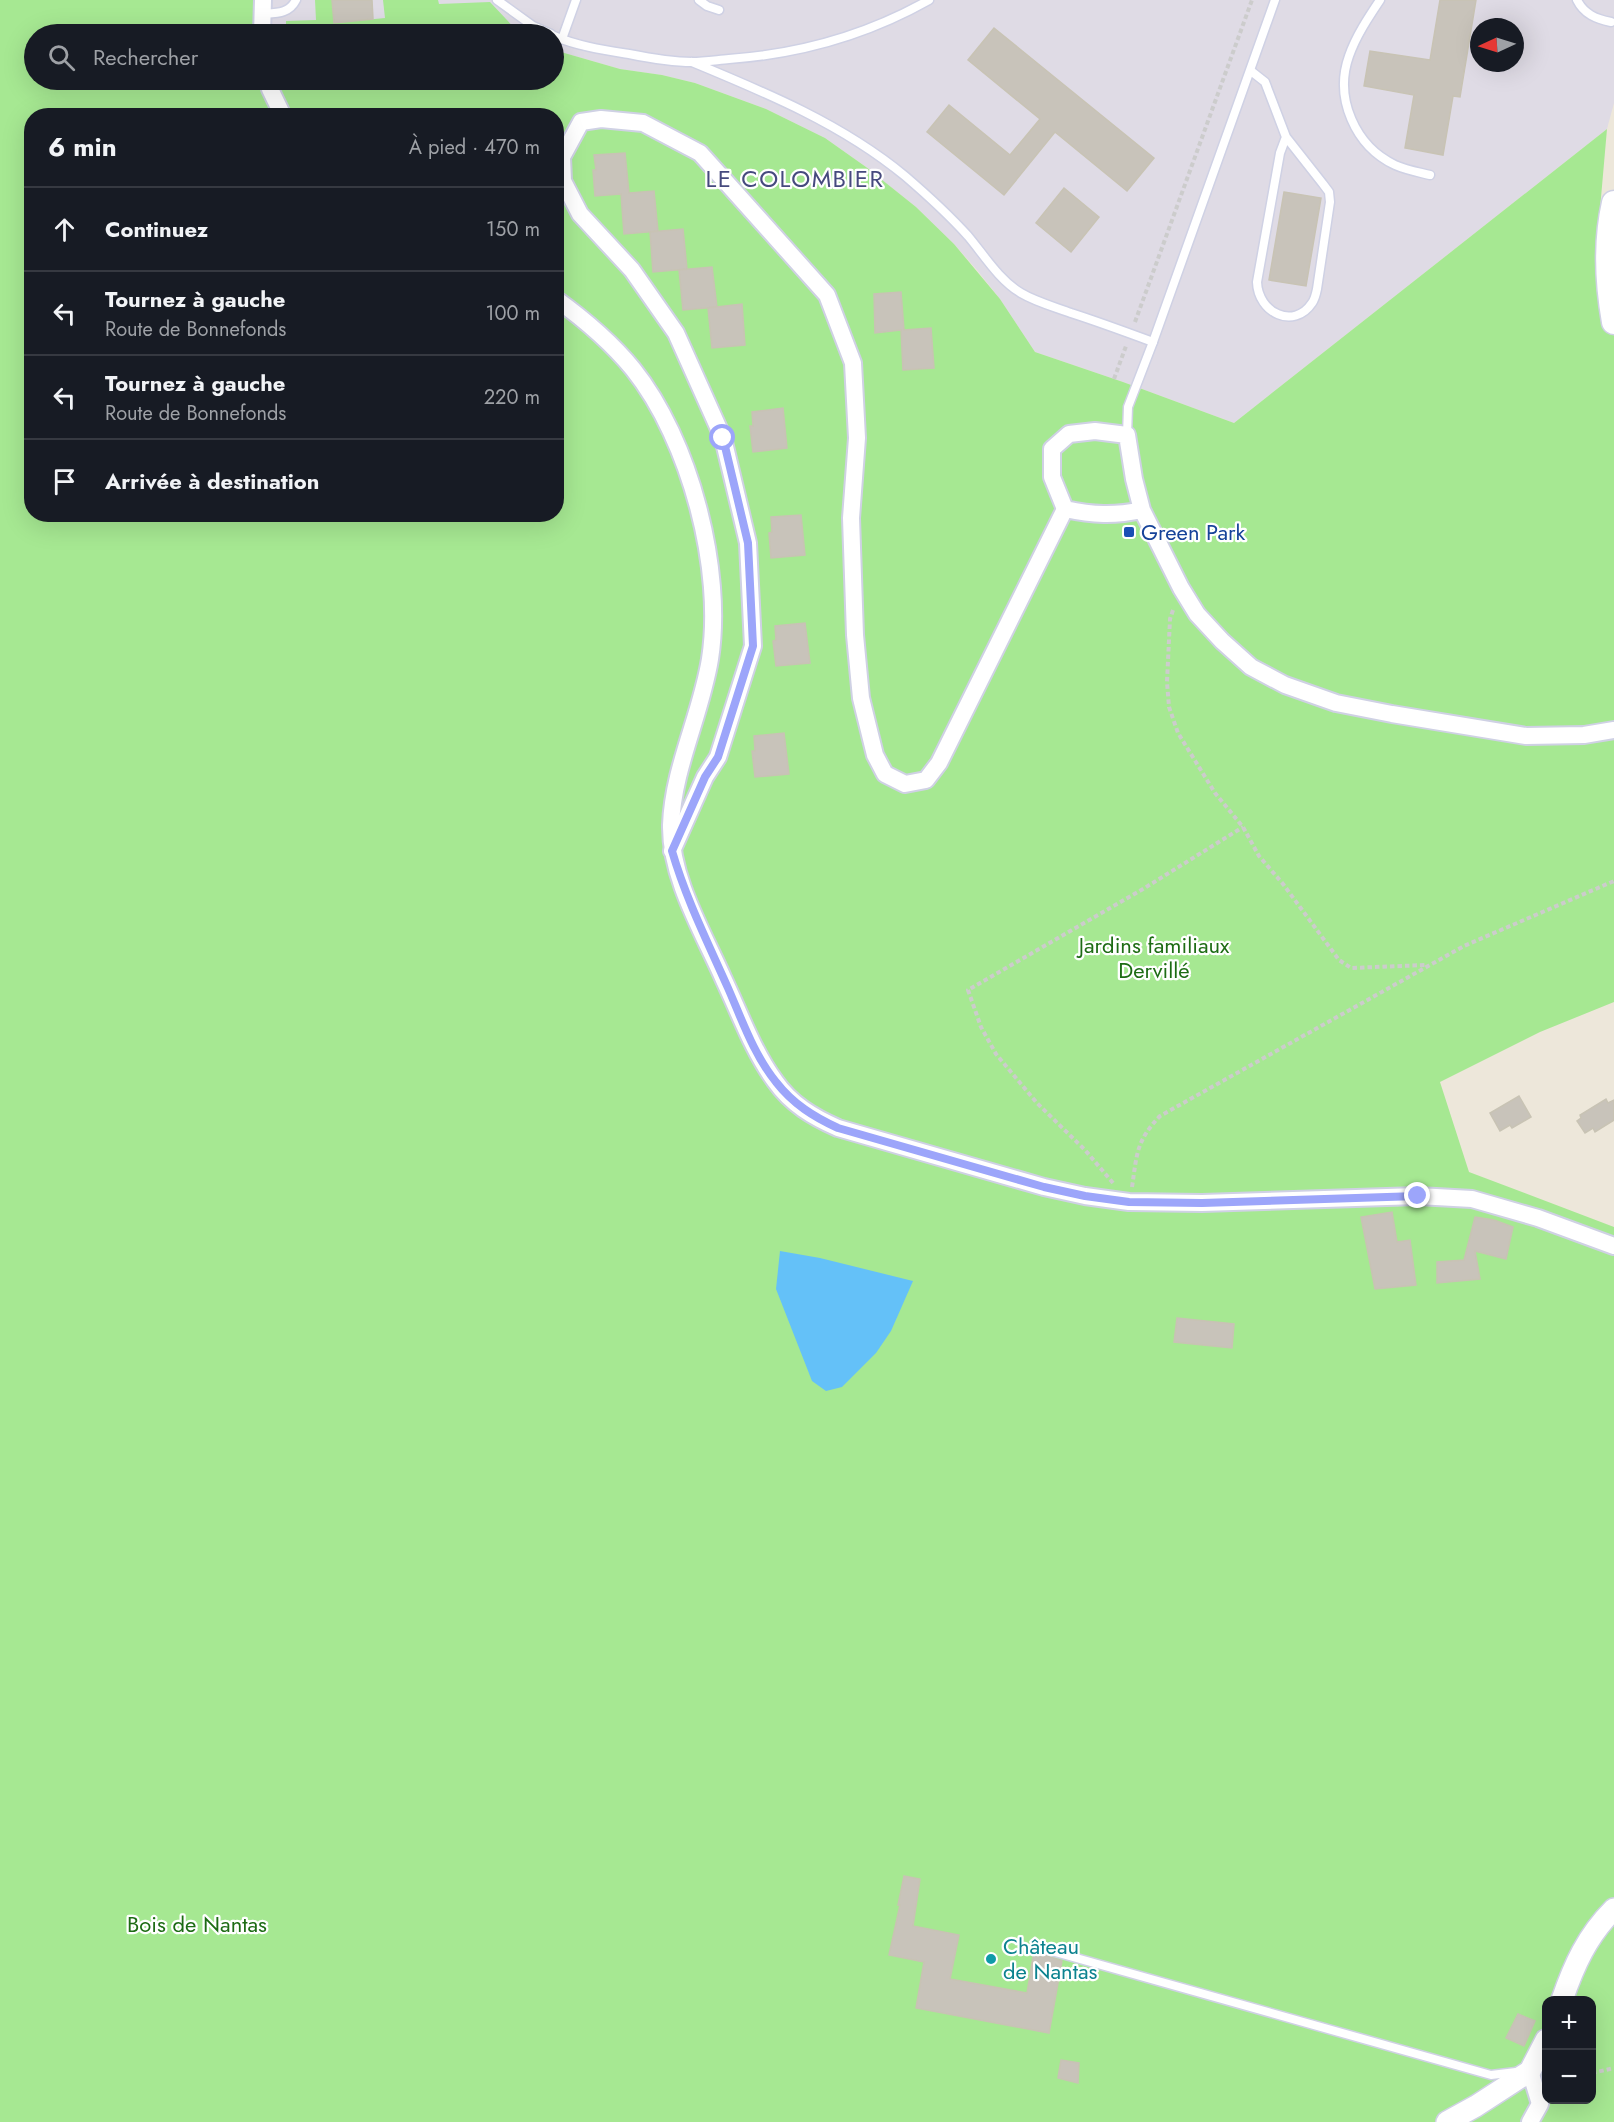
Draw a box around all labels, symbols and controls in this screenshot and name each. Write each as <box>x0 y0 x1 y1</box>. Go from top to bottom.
north arrow <box>1470 18 1524 72</box>
search box <box>24 24 564 90</box>
icon: search <box>45 41 78 74</box>
text: Rechercher <box>93 41 198 73</box>
text: 6 min <box>48 128 117 166</box>
text: À pied · 470 m <box>409 133 540 162</box>
district label: LE COLOMBIER <box>706 161 885 196</box>
icon: ahead <box>48 213 81 246</box>
text: Continuez <box>105 213 208 245</box>
text: 150 m <box>486 215 540 244</box>
text: Tournez à gauche <box>105 283 285 315</box>
icon: left <box>48 297 81 330</box>
text: 100 m <box>485 299 540 328</box>
text: Route de Bonnefonds <box>105 315 286 344</box>
text: Tournez à gauche <box>105 367 285 399</box>
icon: left <box>48 381 81 414</box>
text: 220 m <box>484 383 540 412</box>
text: Route de Bonnefonds <box>105 399 286 428</box>
route start <box>709 424 735 450</box>
icon: arrive <box>48 465 81 498</box>
text: Arrivée à destination <box>105 465 319 497</box>
place label: Green Park <box>1141 516 1246 548</box>
marker: Green Park <box>1122 525 1136 539</box>
park label: Jardins familiaux Dervillé <box>1076 929 1230 986</box>
route end <box>1404 1182 1430 1208</box>
park label: Bois de Nantas <box>127 1908 267 1940</box>
place label: Château de Nantas <box>1003 1930 1098 1987</box>
marker: Château de Nantas <box>984 1952 998 1966</box>
map controls <box>1542 1996 1596 2104</box>
button: + <box>1542 1996 1596 2050</box>
button: − <box>1542 2050 1596 2104</box>

